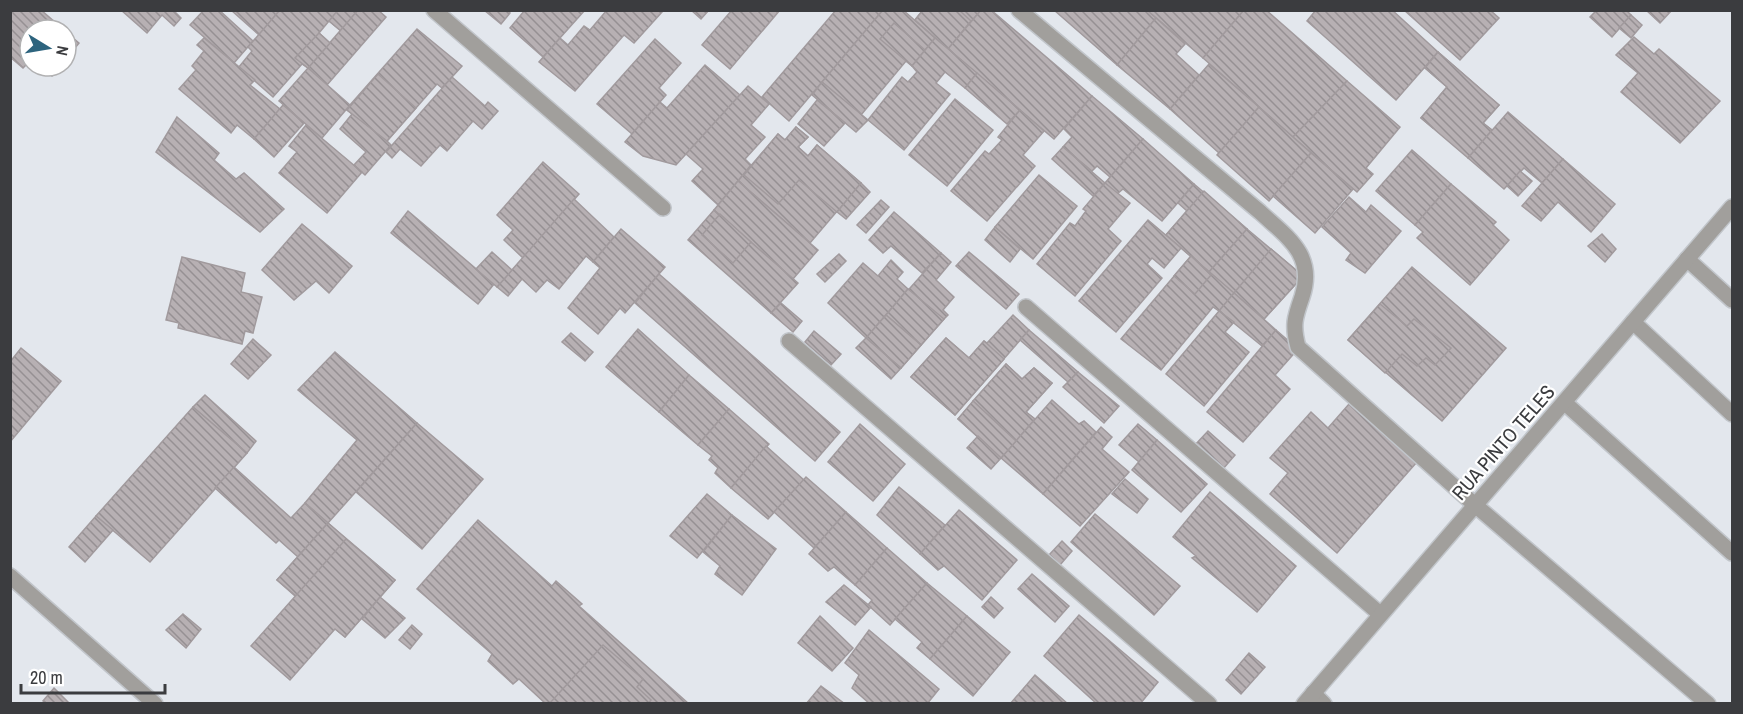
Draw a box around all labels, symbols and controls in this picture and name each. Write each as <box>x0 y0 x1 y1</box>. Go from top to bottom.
north arrow <box>18 18 78 78</box>
text: N <box>51 44 74 58</box>
street label: RUA PINTO TELES <box>1445 379 1561 505</box>
scale bar <box>21 657 165 695</box>
text: 20 m <box>30 665 63 690</box>

